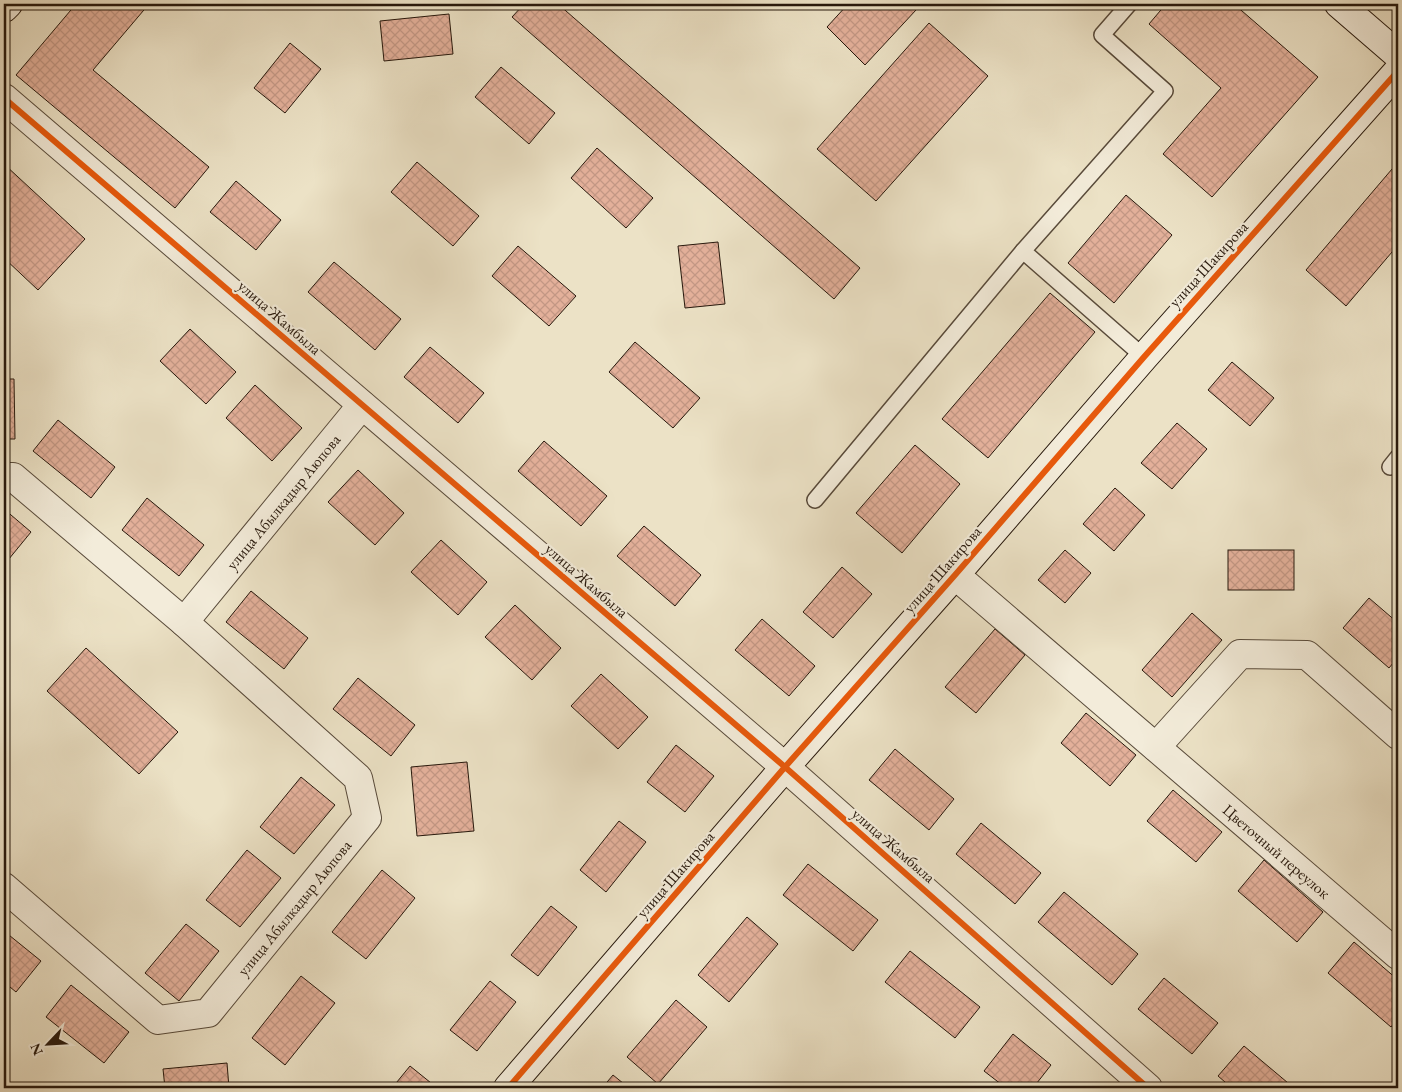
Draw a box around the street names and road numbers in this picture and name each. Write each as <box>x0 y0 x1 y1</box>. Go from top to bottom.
street label: улица Шакирова <box>1164 216 1253 312</box>
street label: улица Жамбыла <box>234 275 326 360</box>
street label: улица Абылкадыр Аюпова <box>221 429 345 574</box>
street label: улица Шакирова <box>899 521 986 617</box>
street label: улица Жамбыла <box>541 538 633 623</box>
street label: Цветочный переулок <box>1218 799 1335 904</box>
street label: улица Жамбыла <box>848 803 940 888</box>
street label: улица Шакирова <box>632 826 719 922</box>
street label: улица Абылкадыр Аюпова <box>233 835 356 980</box>

